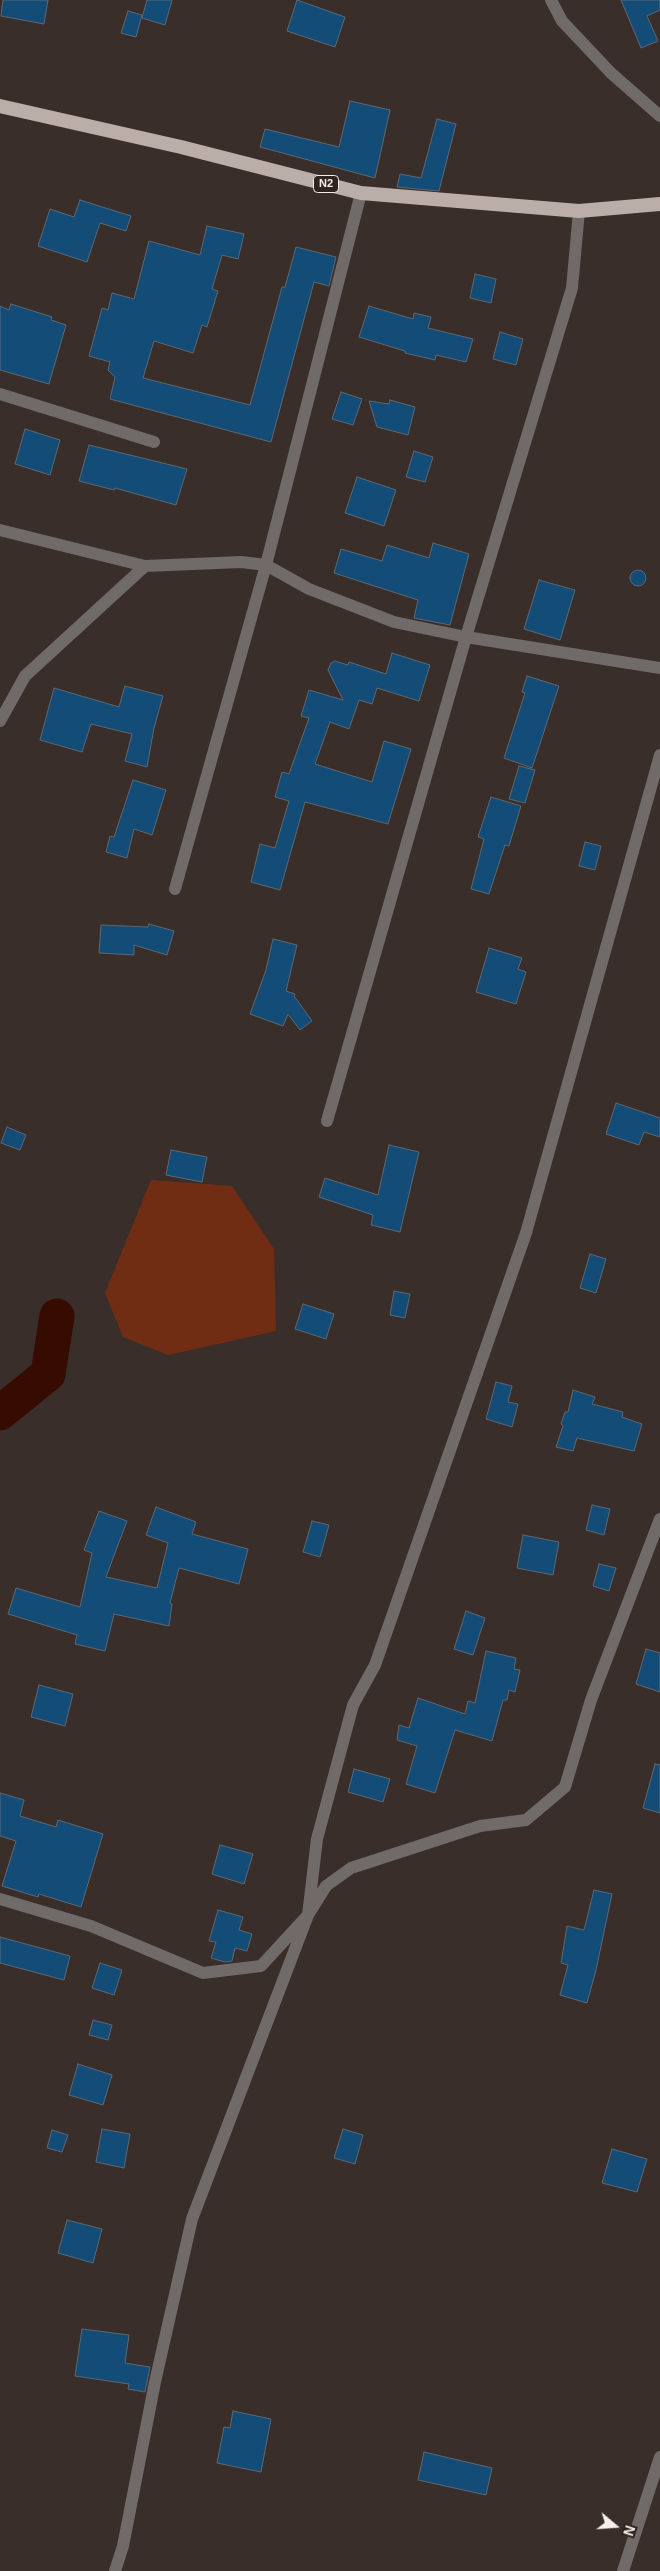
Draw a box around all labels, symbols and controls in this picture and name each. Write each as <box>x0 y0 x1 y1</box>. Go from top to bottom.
road number: N2 <box>314 175 338 192</box>
north arrow <box>590 2501 640 2551</box>
text: N <box>620 2523 638 2538</box>

